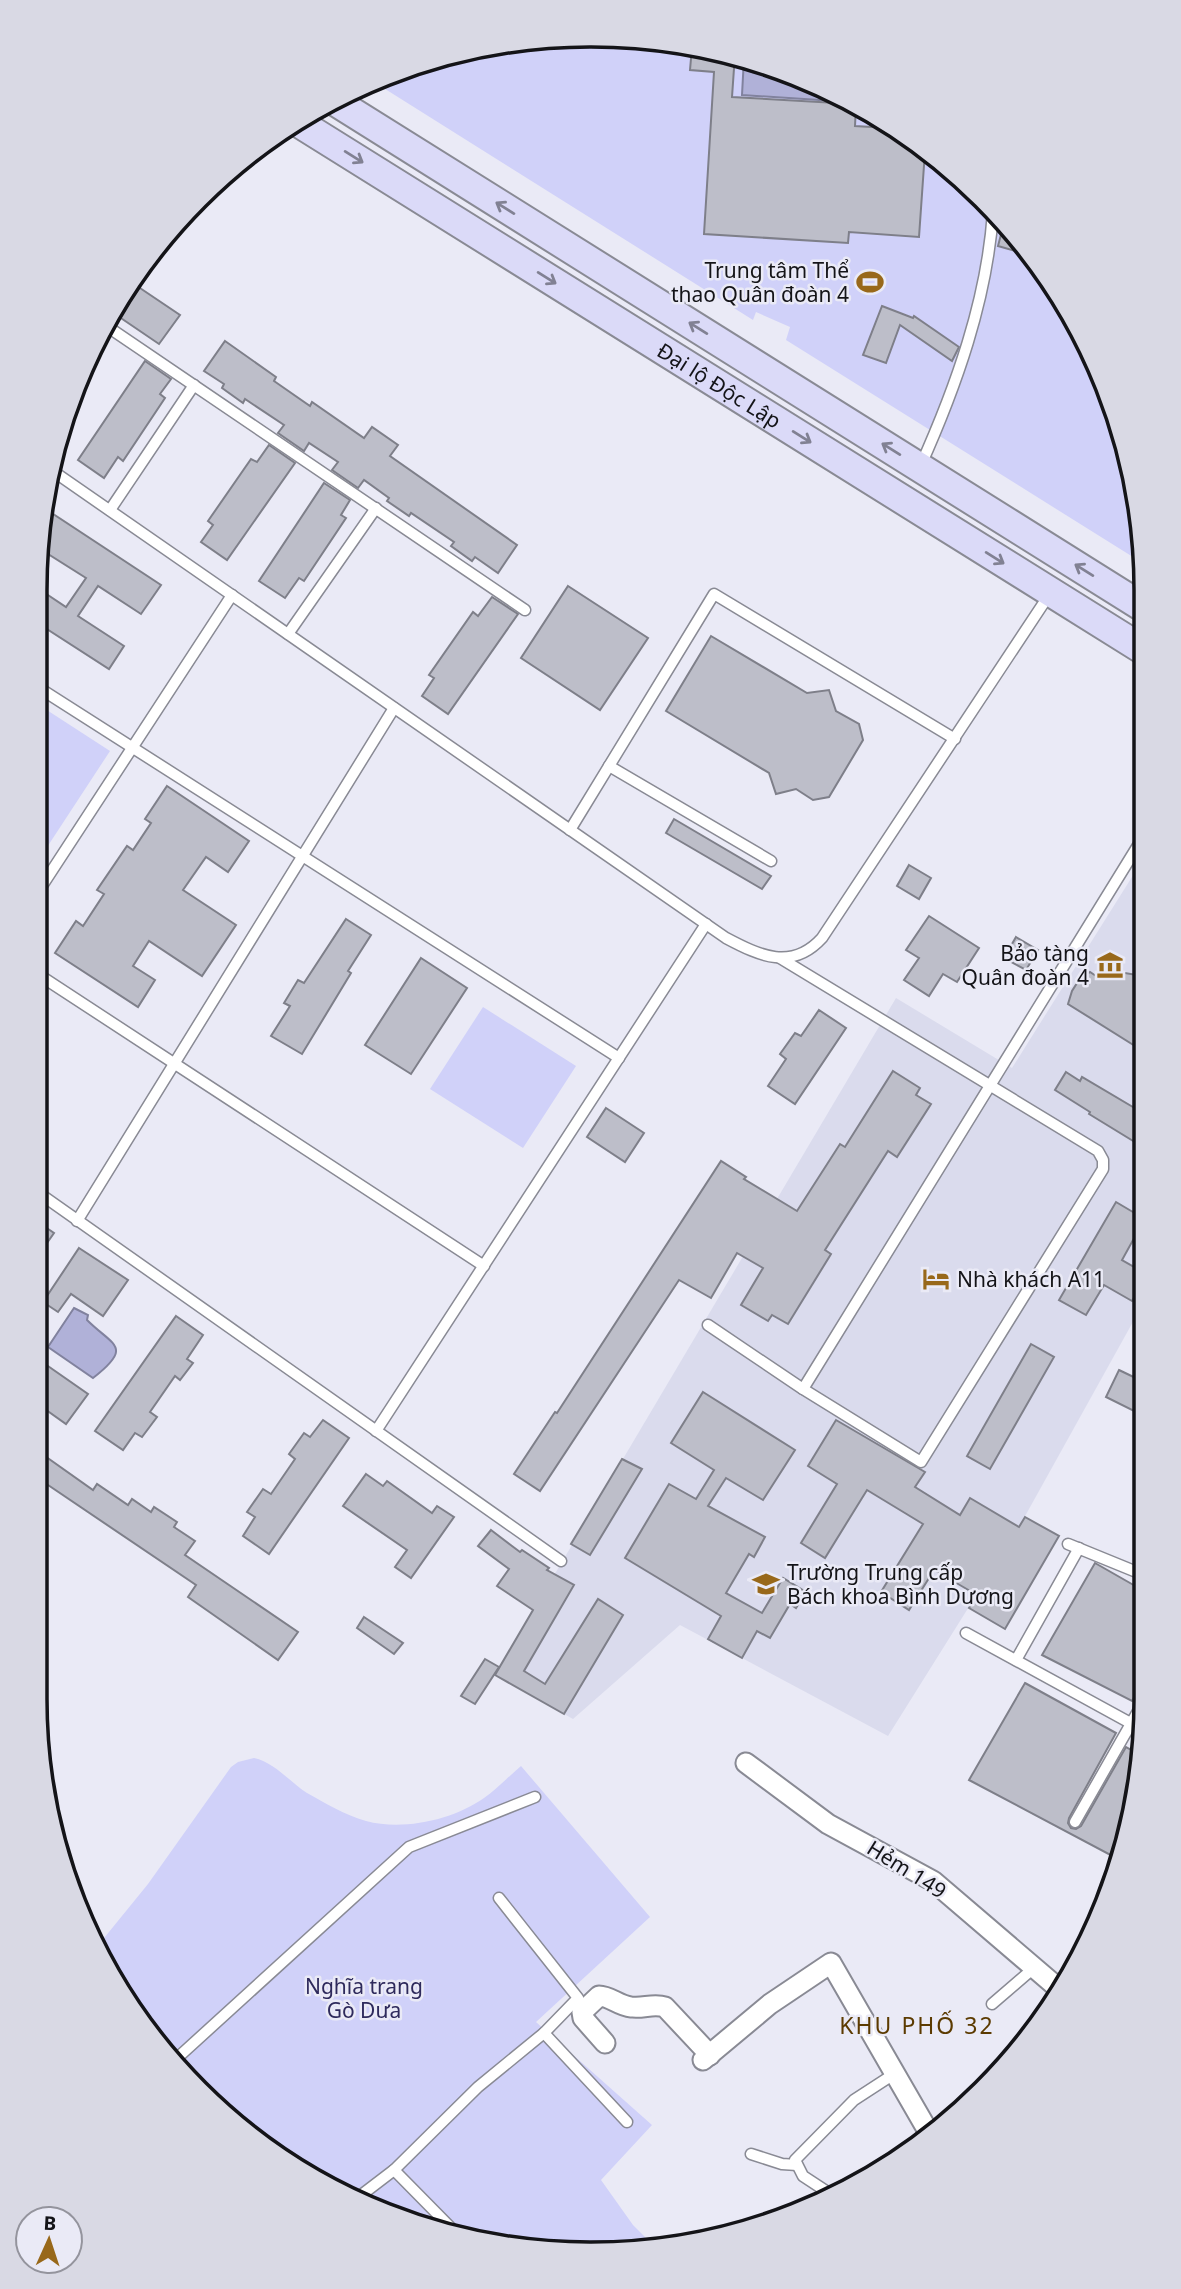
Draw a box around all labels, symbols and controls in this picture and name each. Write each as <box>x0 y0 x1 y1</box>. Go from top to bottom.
one-way arrow <box>344 150 363 165</box>
one-way arrow <box>496 200 515 215</box>
place label: Trung tâm Thể thao Quân đoàn 4 <box>671 256 849 308</box>
sports icon: Trung tâm Thể thao Quân đoàn 4 <box>855 267 885 297</box>
one-way arrow <box>537 270 556 285</box>
one-way arrow <box>688 321 708 335</box>
street label: Đại lộ Độc Lập <box>652 336 787 434</box>
one-way arrow <box>792 431 812 445</box>
one-way arrow <box>881 441 901 455</box>
one-way arrow <box>985 551 1005 565</box>
one-way arrow <box>1074 562 1094 576</box>
place label: Bảo tàng Quân đoàn 4 <box>962 939 1089 991</box>
museum icon: Bảo tàng Quân đoàn 4 <box>1095 950 1125 980</box>
hotel icon: Nhà khách A11 <box>921 1264 951 1294</box>
place label: Nhà khách A11 <box>957 1265 1105 1293</box>
place label: Trường Trung cấp Bách khoa Bình Dương <box>787 1558 1014 1610</box>
school or university icon: Trường Trung cấp Bách khoa Bình Dương <box>751 1569 781 1599</box>
street label: Hẻm 149 <box>862 1834 952 1904</box>
park label: Nghĩa trang Gò Dưa <box>305 1972 423 2024</box>
district label: KHU PHỐ 32 <box>839 2009 995 2041</box>
north arrow <box>14 2205 84 2275</box>
text: B <box>43 2210 57 2236</box>

